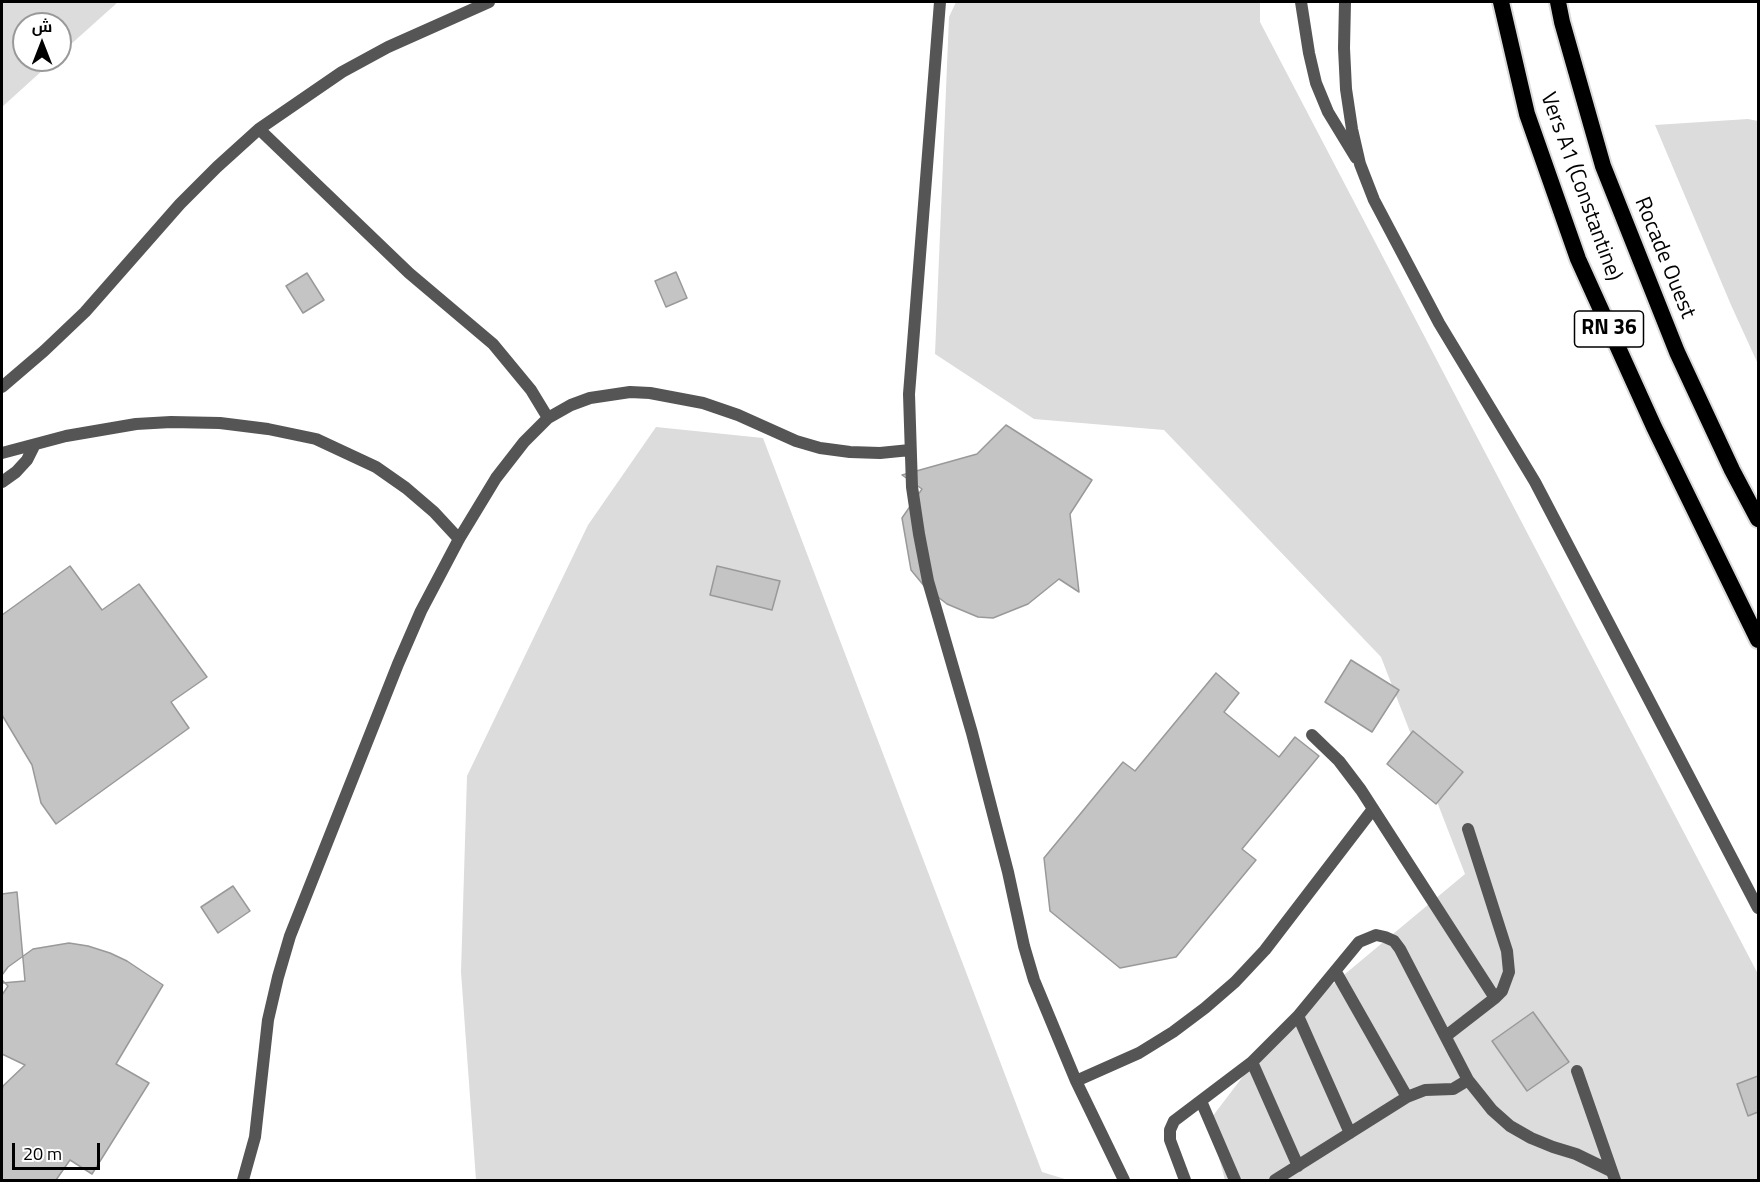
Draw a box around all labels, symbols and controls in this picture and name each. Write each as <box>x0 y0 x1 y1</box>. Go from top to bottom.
north arrow <box>12 12 72 72</box>
text: ش <box>32 14 52 38</box>
street label: Vers A1 (Constantine) <box>1534 89 1626 285</box>
street label: Rocade Ouest <box>1628 194 1700 322</box>
road number: RN 36 <box>1574 311 1644 347</box>
scale bar <box>15 1131 104 1169</box>
text: 20 m <box>23 1140 62 1167</box>

